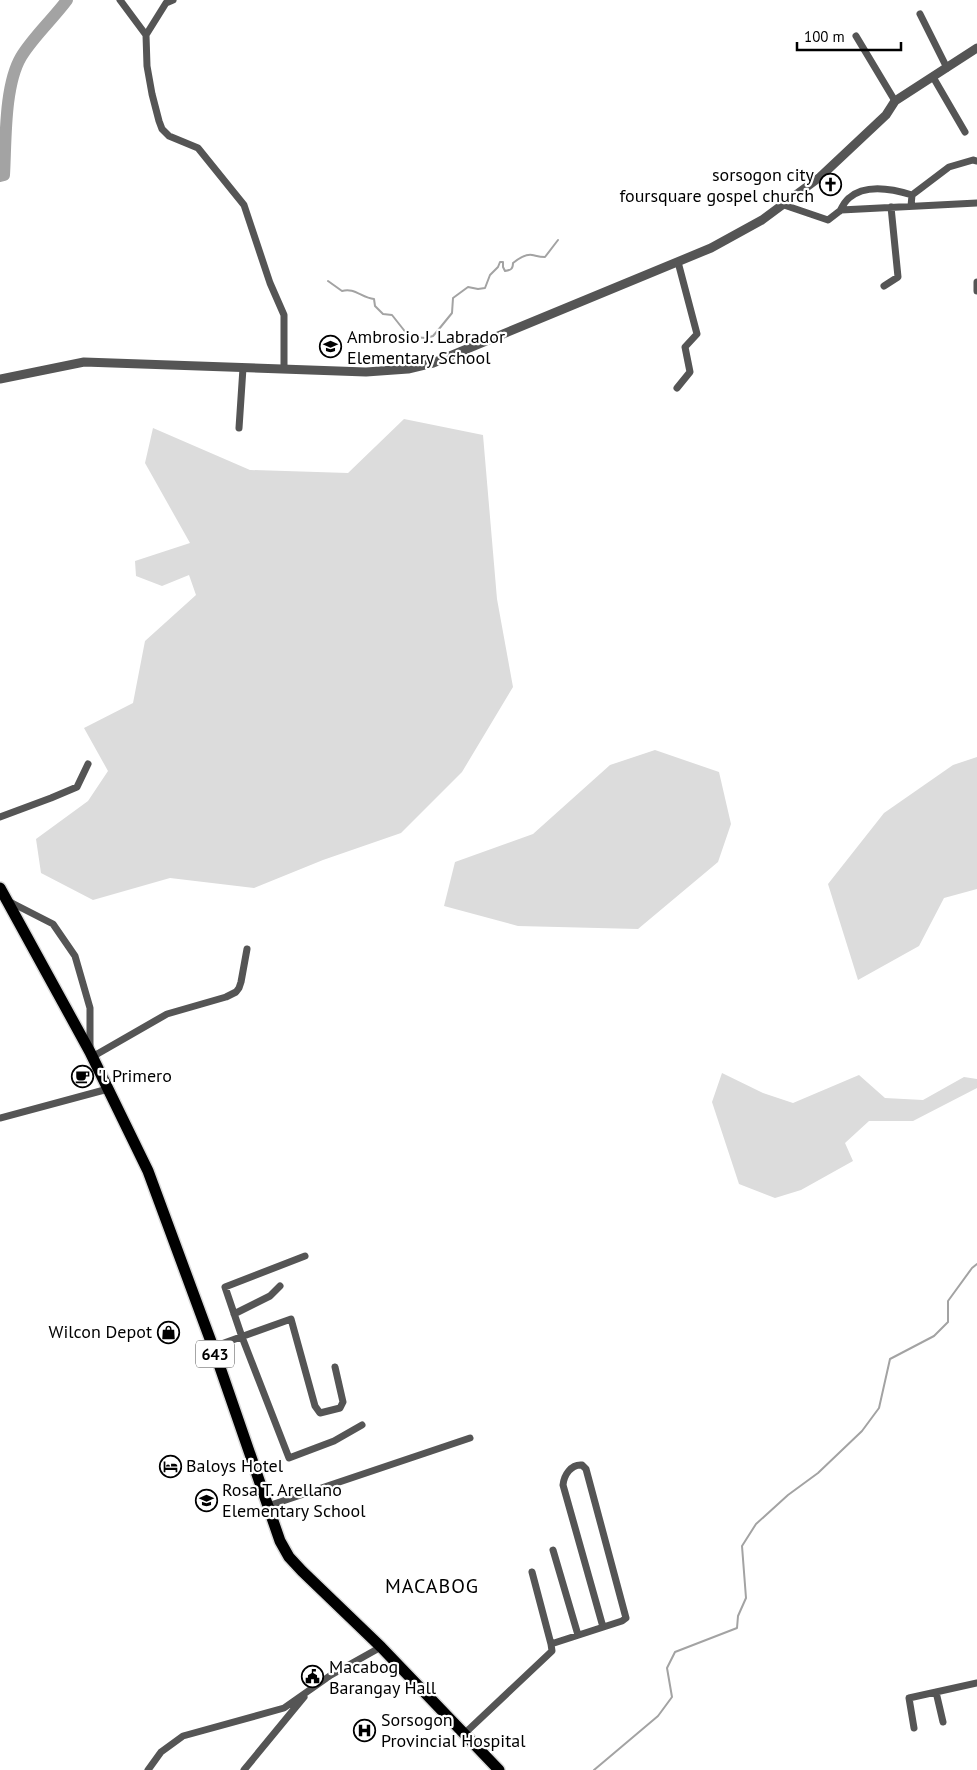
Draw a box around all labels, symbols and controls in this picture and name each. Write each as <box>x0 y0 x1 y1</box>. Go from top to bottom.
scale bar <box>797 20 901 52</box>
text: 100 m <box>804 27 845 46</box>
place label: sorsogon city foursquare gospel church <box>619 163 815 207</box>
church icon: sorsogon city foursquare gospel church <box>818 173 842 197</box>
place label: Ambrosio J. Labrador Elementary School <box>347 325 505 369</box>
school or university icon: Ambrosio J. Labrador Elementary School <box>319 335 343 359</box>
cafe icon: 'l Primero <box>70 1064 94 1088</box>
place label: 'l Primero <box>98 1064 172 1087</box>
place label: Wilcon Depot <box>49 1320 152 1343</box>
shop icon: Wilcon Depot <box>156 1320 180 1344</box>
road number: 643 <box>196 1340 234 1368</box>
hotel icon: Baloys Hotel <box>158 1454 182 1478</box>
place label: Baloys Hotel <box>186 1454 284 1477</box>
place label: Rosa T. Arellano Elementary School <box>222 1478 366 1522</box>
school or university icon: Rosa T. Arellano Elementary School <box>194 1488 218 1512</box>
district label: MACABOG <box>385 1573 479 1599</box>
place label: Macabog Barangay Hall <box>329 1655 437 1699</box>
public building icon: Macabog Barangay Hall <box>301 1665 325 1689</box>
place label: Sorsogon Provincial Hospital <box>381 1708 526 1752</box>
hospital icon: Sorsogon Provincial Hospital <box>353 1718 377 1742</box>

